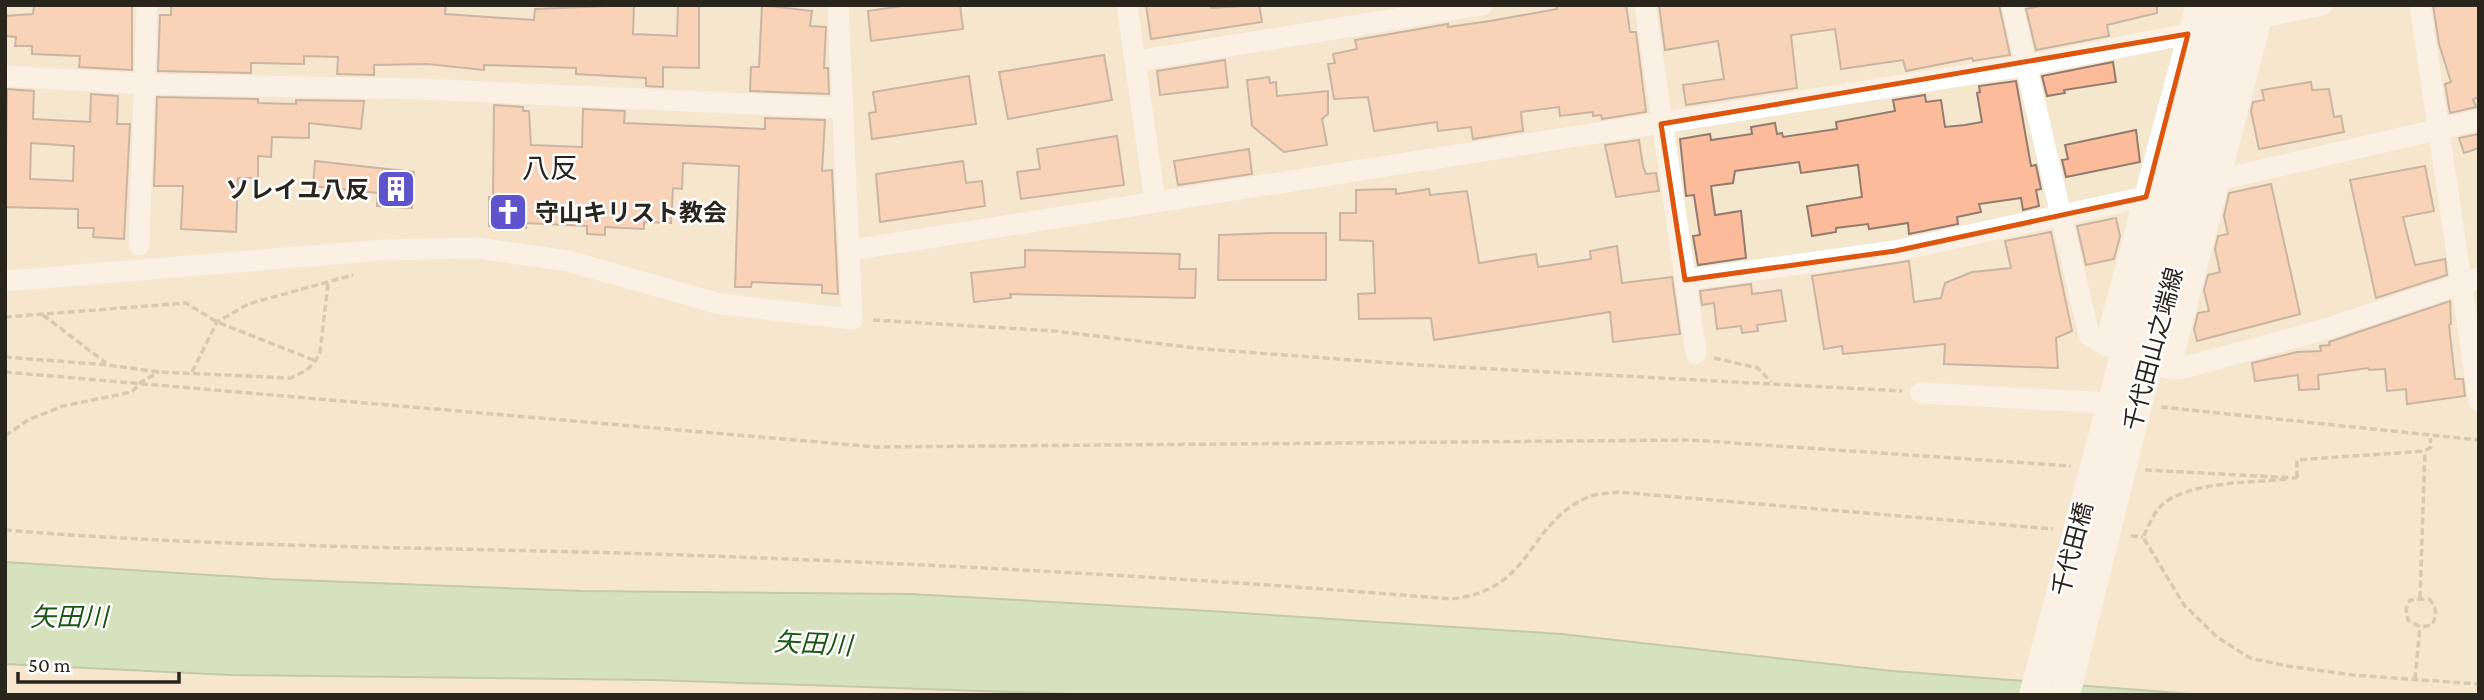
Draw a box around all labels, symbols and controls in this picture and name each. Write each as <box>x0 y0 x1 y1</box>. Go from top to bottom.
district label: 八反 <box>522 153 578 184</box>
building icon: ソレイユ八反 <box>375 168 417 210</box>
place label: ソレイユ八反 <box>225 176 369 203</box>
church icon: 守山キリスト教会 <box>487 191 529 233</box>
place label: 守山キリスト教会 <box>535 199 727 226</box>
street label: 千代田山之端線 <box>2118 264 2188 434</box>
street label: 千代田橋 <box>2047 499 2097 599</box>
water label: 矢田川 <box>30 603 111 632</box>
water label: 矢田川 <box>773 627 856 661</box>
scale bar <box>18 640 178 684</box>
text: 50 m <box>28 653 71 677</box>

